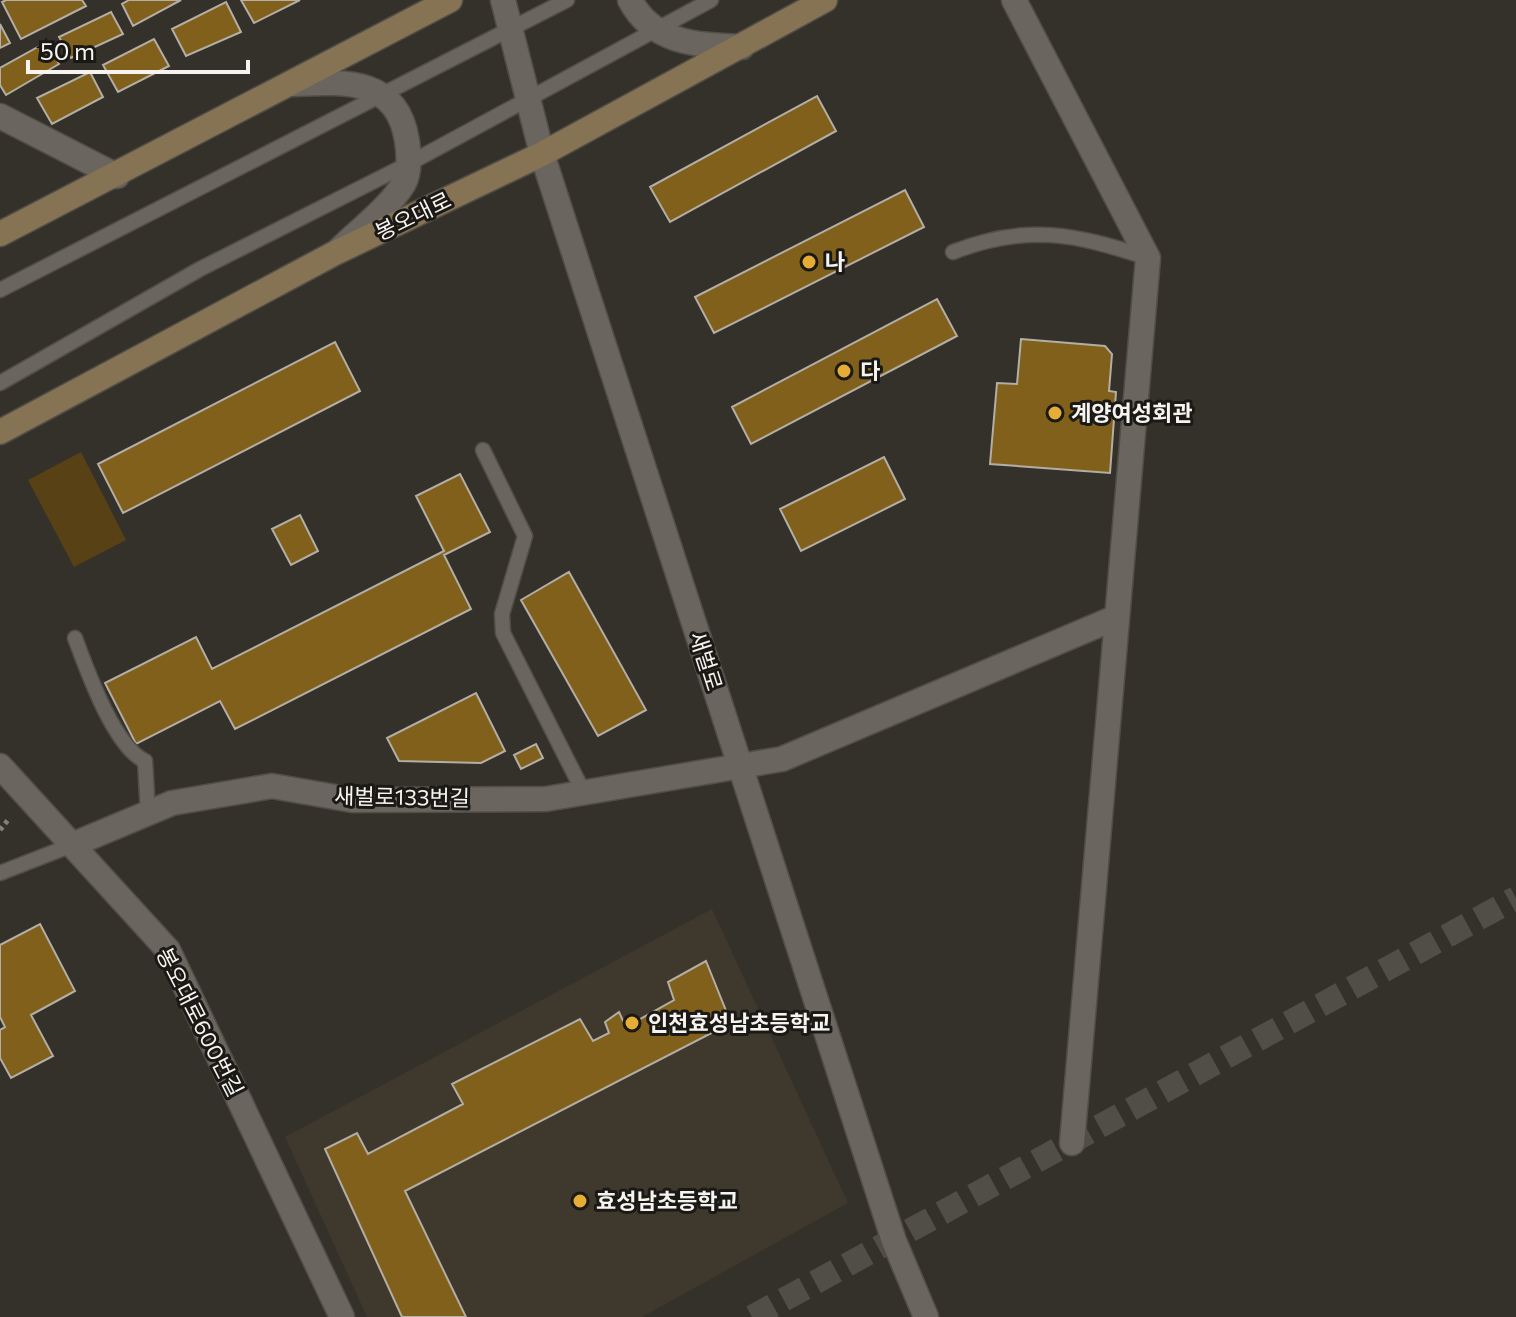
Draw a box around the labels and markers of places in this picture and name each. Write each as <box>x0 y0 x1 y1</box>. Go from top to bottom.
place label: 나 <box>825 248 845 275</box>
marker: 나 <box>800 253 818 271</box>
place label: 다 <box>860 357 880 384</box>
marker: 다 <box>835 362 853 380</box>
place label: 계양여성회관 <box>1071 399 1192 426</box>
marker: 계양여성회관 <box>1046 404 1064 422</box>
place label: 인천효성남초등학교 <box>648 1009 830 1036</box>
marker: 인천효성남초등학교 <box>623 1014 641 1032</box>
place label: 효성남초등학교 <box>596 1187 738 1214</box>
marker: 효성남초등학교 <box>571 1192 589 1210</box>

